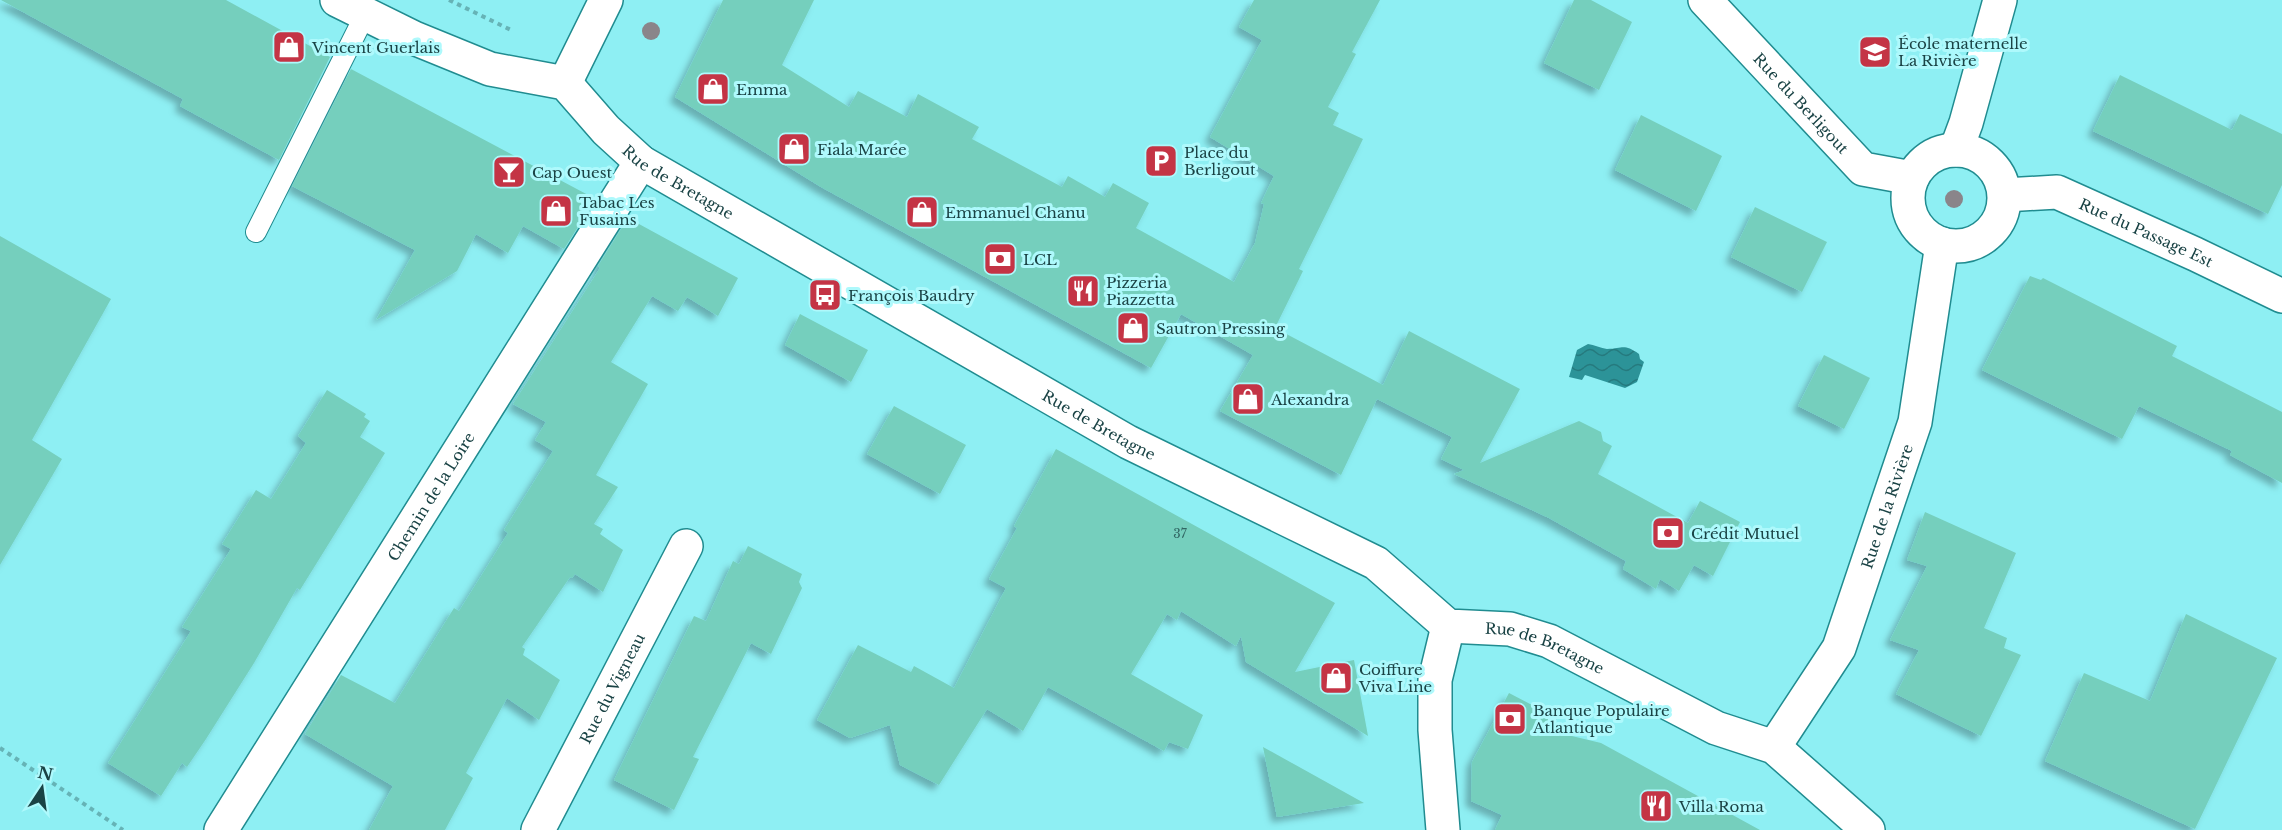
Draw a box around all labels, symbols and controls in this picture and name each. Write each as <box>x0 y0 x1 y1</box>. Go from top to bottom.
shop icon: Vincent Guerlais <box>271 29 307 65</box>
school or university icon: École maternelle La Rivière <box>1857 34 1893 70</box>
place label: École maternelle La Rivière <box>1898 34 2028 70</box>
place label: Vincent Guerlais <box>311 38 440 57</box>
street label: Rue du Berligout <box>1750 49 1853 158</box>
shop icon: Emma <box>695 71 731 107</box>
place label: Emma <box>736 80 788 99</box>
shop icon: Fiala Marée <box>776 131 812 167</box>
street label: Rue de Bretagne <box>619 140 737 223</box>
place label: Fiala Marée <box>817 140 907 159</box>
parking icon: Place du Berligout <box>1143 143 1179 179</box>
place label: Place du Berligout <box>1184 143 1256 179</box>
bar icon: Cap Ouest <box>491 154 527 190</box>
place label: Cap Ouest <box>532 163 612 182</box>
shop icon: Tabac Les Fusains <box>538 193 574 229</box>
place label: Tabac Les Fusains <box>579 193 655 229</box>
shop icon: Emmanuel Chanu <box>904 194 940 230</box>
street label: Rue du Passage Est <box>2076 194 2217 271</box>
place label: Emmanuel Chanu <box>945 203 1086 222</box>
bank icon: LCL <box>982 241 1018 277</box>
place label: LCL <box>1023 250 1057 269</box>
restaurant icon: Pizzeria Piazzetta <box>1065 273 1101 309</box>
place label: Pizzeria Piazzetta <box>1106 273 1175 309</box>
bus stop icon: François Baudry <box>807 277 843 313</box>
place label: François Baudry <box>848 286 975 305</box>
shop icon: Sautron Pressing <box>1115 310 1151 346</box>
place label: Sautron Pressing <box>1156 319 1286 338</box>
shop icon: Alexandra <box>1230 381 1266 417</box>
street label: Rue de Bretagne <box>1039 385 1159 464</box>
place label: Alexandra <box>1270 390 1350 409</box>
street label: Chemin de la Loire <box>383 428 478 564</box>
street label: Rue de la Rivière <box>1857 441 1916 571</box>
bank icon: Crédit Mutuel <box>1650 515 1686 551</box>
place label: Crédit Mutuel <box>1691 524 1799 543</box>
house number: 37 <box>1173 526 1188 541</box>
street label: Rue de Bretagne <box>1485 618 1608 678</box>
street label: Rue du Vigneau <box>575 630 649 747</box>
shop icon: Coiffure Viva Line <box>1318 660 1354 696</box>
place label: Coiffure Viva Line <box>1358 660 1432 696</box>
bank icon: Banque Populaire Atlantique <box>1492 701 1528 737</box>
place label: Banque Populaire Atlantique <box>1532 701 1670 737</box>
north arrow <box>12 758 72 818</box>
text: N <box>36 762 55 785</box>
restaurant icon: Villa Roma <box>1638 788 1674 824</box>
place label: Villa Roma <box>1678 797 1765 816</box>

